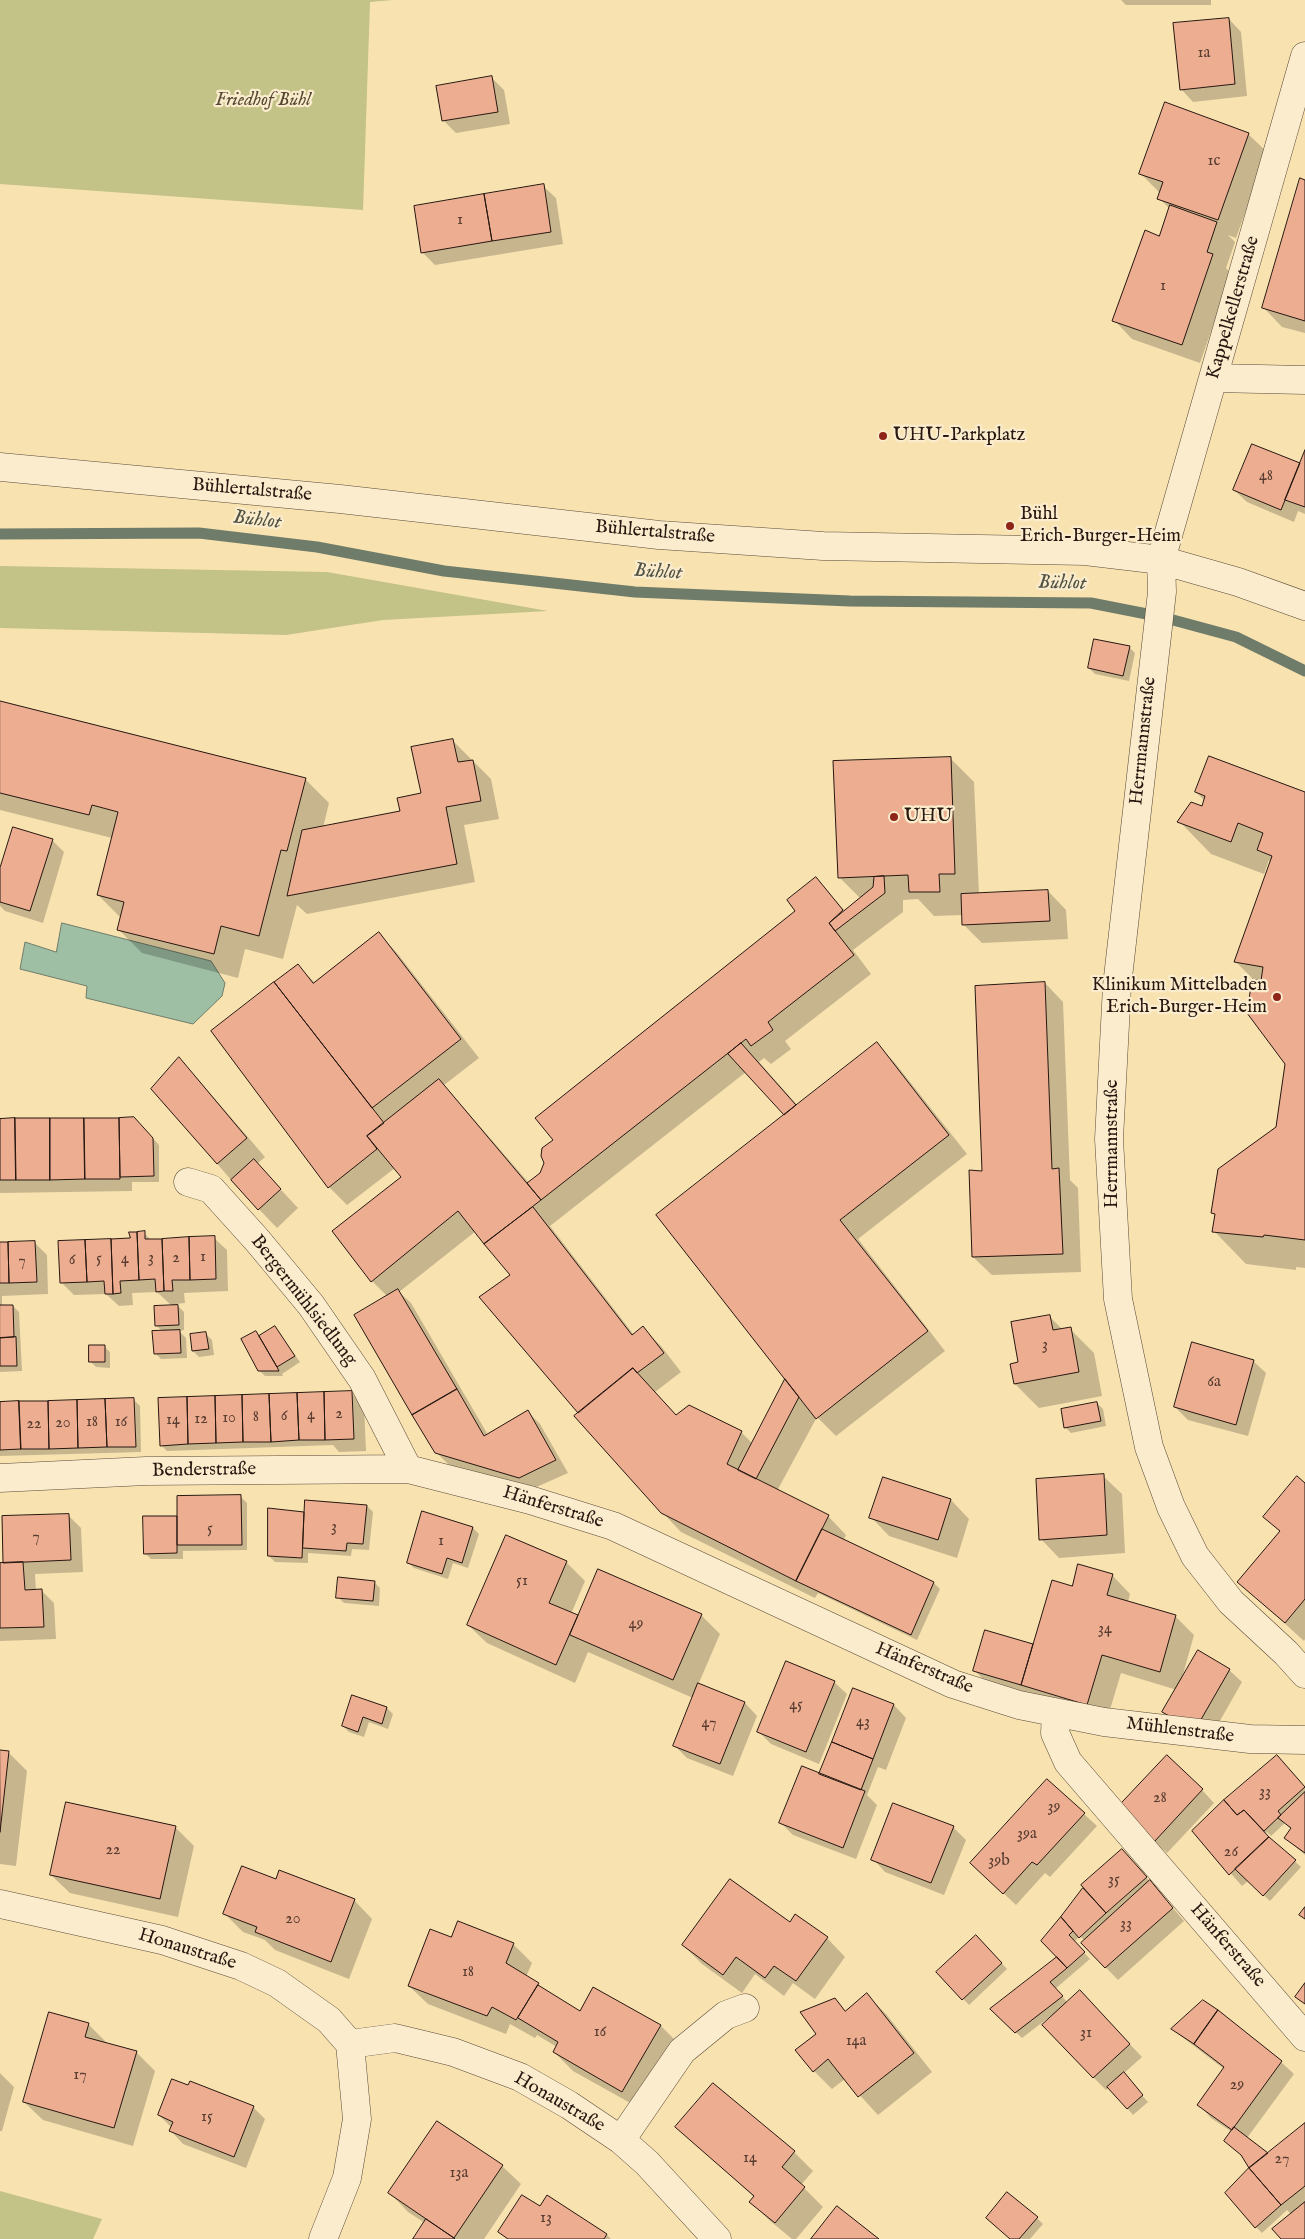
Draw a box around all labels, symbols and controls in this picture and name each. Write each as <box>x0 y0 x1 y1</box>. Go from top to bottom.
house number: 1a <box>1198 44 1210 64</box>
park label: Friedhof Bühl <box>215 90 311 112</box>
house number: 1c <box>1208 152 1220 172</box>
house number: 1 <box>457 211 463 231</box>
street label: Kappelkellerstraße <box>1203 234 1265 382</box>
house number: 1 <box>1160 277 1166 297</box>
place label: UHU-Parkplatz <box>893 425 1025 447</box>
marker: UHU-Parkplatz <box>877 430 889 442</box>
house number: 48 <box>1259 467 1273 487</box>
street label: Bühlertalstraße <box>191 474 313 508</box>
place label: Bühl Erich-Burger-Heim <box>1020 504 1181 548</box>
water label: Bühlot <box>232 507 282 535</box>
street label: Bühlertalstraße <box>594 516 716 550</box>
marker: Bühl Erich-Burger-Heim <box>1004 520 1016 532</box>
water label: Bühlot <box>633 560 683 586</box>
water label: Bühlot <box>1038 572 1086 596</box>
street label: Herrmannstraße <box>1126 676 1162 806</box>
place label: UHU <box>904 806 952 828</box>
marker: UHU <box>888 811 900 823</box>
place label: Klinikum Mittelbaden Erich-Burger-Heim <box>1092 975 1267 1019</box>
marker: Klinikum Mittelbaden Erich-Burger-Heim <box>1271 991 1283 1003</box>
street label: Herrmannstraße <box>1102 1080 1124 1208</box>
street label: Bergermühlsiedlung <box>245 1231 361 1371</box>
house number: 1 <box>200 1248 206 1268</box>
house number: 3 <box>148 1249 154 1269</box>
house number: 2 <box>172 1249 180 1269</box>
house number: 5 <box>96 1250 102 1270</box>
house number: 4 <box>121 1250 129 1270</box>
house number: 6 <box>69 1251 75 1271</box>
house number: 7 <box>18 1252 26 1272</box>
house number: 3 <box>1042 1336 1048 1356</box>
house number: 6a <box>1207 1373 1221 1393</box>
house number: 2 <box>335 1405 343 1425</box>
house number: 4 <box>307 1406 315 1426</box>
house number: 6 <box>281 1407 287 1427</box>
house number: 8 <box>253 1408 259 1428</box>
house number: 10 <box>222 1409 236 1429</box>
house number: 12 <box>194 1410 208 1430</box>
house number: 14 <box>166 1411 180 1431</box>
house number: 18 <box>86 1413 98 1433</box>
house number: 16 <box>115 1413 127 1433</box>
house number: 20 <box>55 1414 71 1434</box>
house number: 22 <box>26 1415 42 1435</box>
street label: Benderstraße <box>152 1459 256 1483</box>
street label: Hänferstraße <box>500 1482 606 1534</box>
house number: 3 <box>331 1518 337 1538</box>
house number: 5 <box>207 1520 213 1540</box>
house number: 7 <box>32 1528 40 1548</box>
house number: 1 <box>438 1532 444 1552</box>
house number: 51 <box>516 1572 528 1592</box>
house number: 49 <box>629 1615 643 1635</box>
house number: 34 <box>1098 1620 1112 1640</box>
street label: Hänferstraße <box>872 1638 976 1700</box>
house number: 45 <box>789 1696 803 1716</box>
house number: 43 <box>856 1713 870 1733</box>
street label: Mühlenstraße <box>1125 1713 1235 1749</box>
house number: 47 <box>702 1714 716 1734</box>
house number: 33 <box>1259 1783 1271 1803</box>
house number: 28 <box>1153 1789 1167 1809</box>
house number: 39 <box>1048 1798 1060 1818</box>
house number: 39a <box>1017 1825 1037 1845</box>
house number: 22 <box>105 1841 121 1861</box>
house number: 26 <box>1224 1843 1238 1863</box>
house number: 39b <box>988 1852 1010 1872</box>
house number: 35 <box>1108 1871 1120 1891</box>
street label: Hänferstraße <box>1184 1899 1270 1993</box>
house number: 20 <box>285 1910 301 1930</box>
house number: 33 <box>1120 1915 1132 1935</box>
street label: Honaustraße <box>135 1924 239 1976</box>
house number: 18 <box>462 1963 474 1983</box>
house number: 16 <box>594 2023 606 2043</box>
house number: 31 <box>1080 2024 1092 2044</box>
house number: 14a <box>846 2032 866 2052</box>
house number: 17 <box>73 2066 87 2086</box>
street label: Honaustraße <box>509 2068 609 2138</box>
house number: 29 <box>1230 2076 1244 2096</box>
house number: 15 <box>201 2108 213 2128</box>
house number: 14 <box>743 2149 757 2169</box>
house number: 27 <box>1275 2150 1289 2170</box>
house number: 13a <box>450 2164 468 2184</box>
house number: 13 <box>540 2209 552 2229</box>

